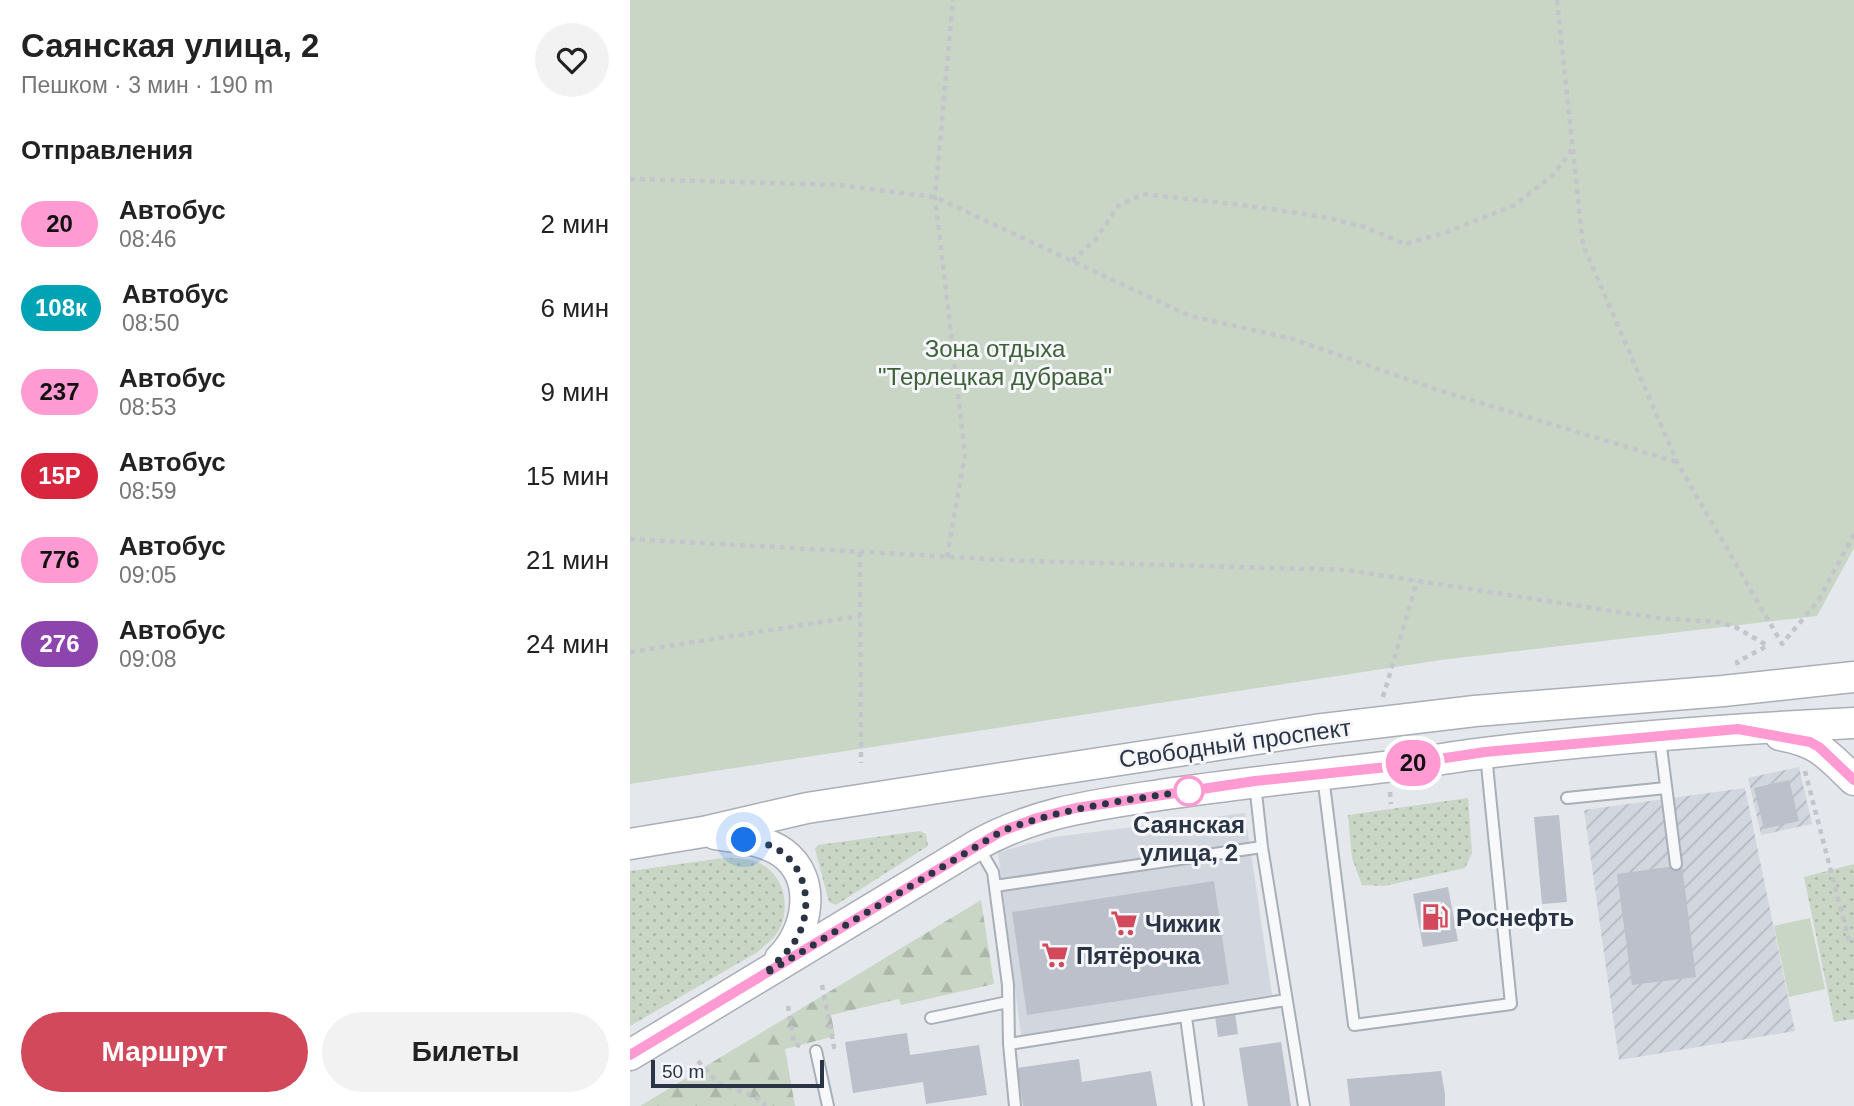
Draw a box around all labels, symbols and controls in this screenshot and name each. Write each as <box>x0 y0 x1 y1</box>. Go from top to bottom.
button: heart <box>535 23 609 97</box>
text: Саянская улица, 2 <box>21 27 319 64</box>
text: Пешком · 3 мин · 190 m <box>21 72 273 98</box>
text: Отправления <box>21 135 193 165</box>
text: Автобус <box>119 195 226 225</box>
text: 2 мин <box>541 209 609 239</box>
text: 20 <box>46 210 73 237</box>
text: 08:46 <box>119 226 177 252</box>
text: Автобус <box>122 279 229 309</box>
text: 6 мин <box>541 293 609 323</box>
text: 108к <box>35 294 87 321</box>
text: 08:50 <box>122 310 180 336</box>
park label: Зона отдыха "Терлецкая дубрава" <box>878 335 1112 390</box>
text: Автобус <box>119 363 226 393</box>
text: 9 мин <box>541 377 609 407</box>
text: 237 <box>39 378 80 405</box>
text: 08:53 <box>119 394 177 420</box>
text: Автобус <box>119 447 226 477</box>
text: 15 мин <box>526 461 609 491</box>
text: 15Р <box>38 462 81 489</box>
text: 08:59 <box>119 478 177 504</box>
text: Автобус <box>119 531 226 561</box>
text: 21 мин <box>526 545 609 575</box>
text: 776 <box>39 546 80 573</box>
text: 09:05 <box>119 562 177 588</box>
text: Автобус <box>119 615 226 645</box>
text: 24 мин <box>526 629 609 659</box>
text: 276 <box>39 630 80 657</box>
text: 09:08 <box>119 646 177 672</box>
street label: Свободный проспект <box>1117 713 1353 773</box>
line badge: 20 <box>1382 740 1444 786</box>
text: 20 <box>1400 749 1426 776</box>
marker: Саянская улица, 2 <box>1174 776 1204 806</box>
place label: Саянская улица, 2 <box>1133 811 1245 866</box>
your location <box>726 822 761 857</box>
fuel station icon: Роснефть <box>1420 902 1450 932</box>
place label: Роснефть <box>1456 904 1574 931</box>
supermarket icon: Чижик <box>1109 908 1139 938</box>
place label: Чижик <box>1145 910 1221 937</box>
supermarket icon: Пятёрочка <box>1040 940 1070 970</box>
place label: Пятёрочка <box>1076 942 1201 969</box>
button: Маршрут <box>21 1012 308 1092</box>
button: Билеты <box>322 1012 609 1092</box>
scale bar <box>651 1057 824 1089</box>
text: 50 m <box>662 1061 704 1082</box>

